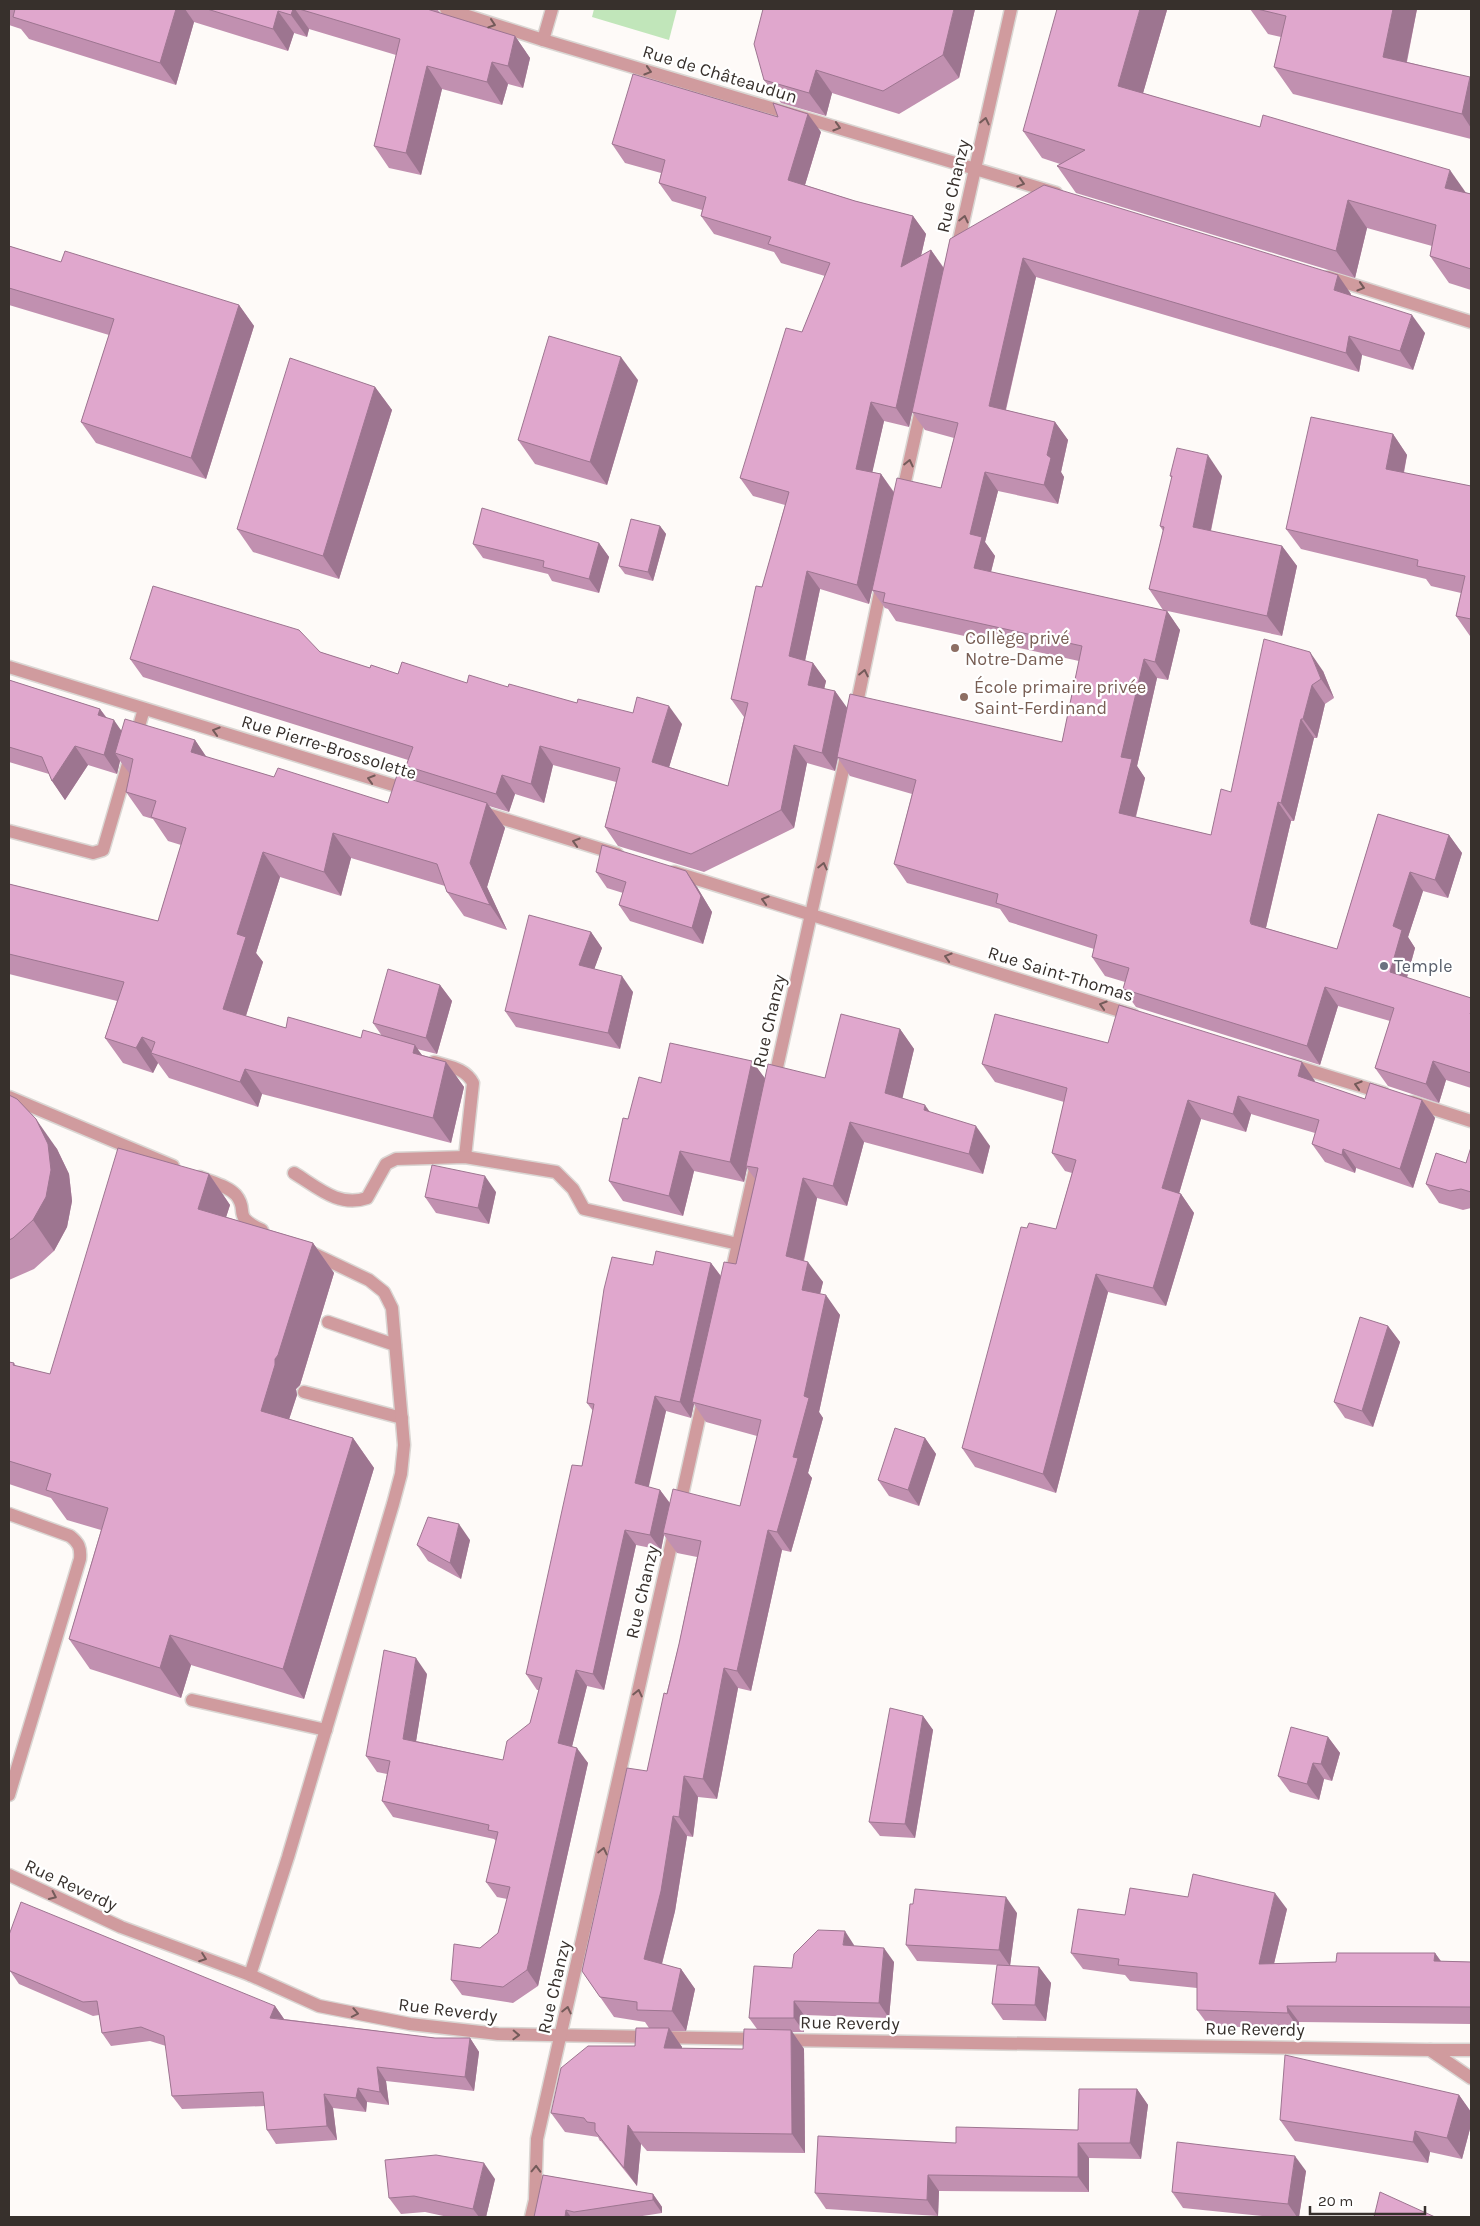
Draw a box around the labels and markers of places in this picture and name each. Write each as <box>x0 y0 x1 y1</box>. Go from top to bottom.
place label: Collège privé Notre-Dame <box>965 627 1070 670</box>
marker: Collège privé Notre-Dame <box>949 642 961 654</box>
place label: École primaire privée Saint-Ferdinand <box>974 675 1146 719</box>
marker: École primaire privée Saint-Ferdinand <box>958 691 970 703</box>
place label: Temple <box>1394 955 1453 977</box>
marker: Temple <box>1378 960 1390 972</box>

